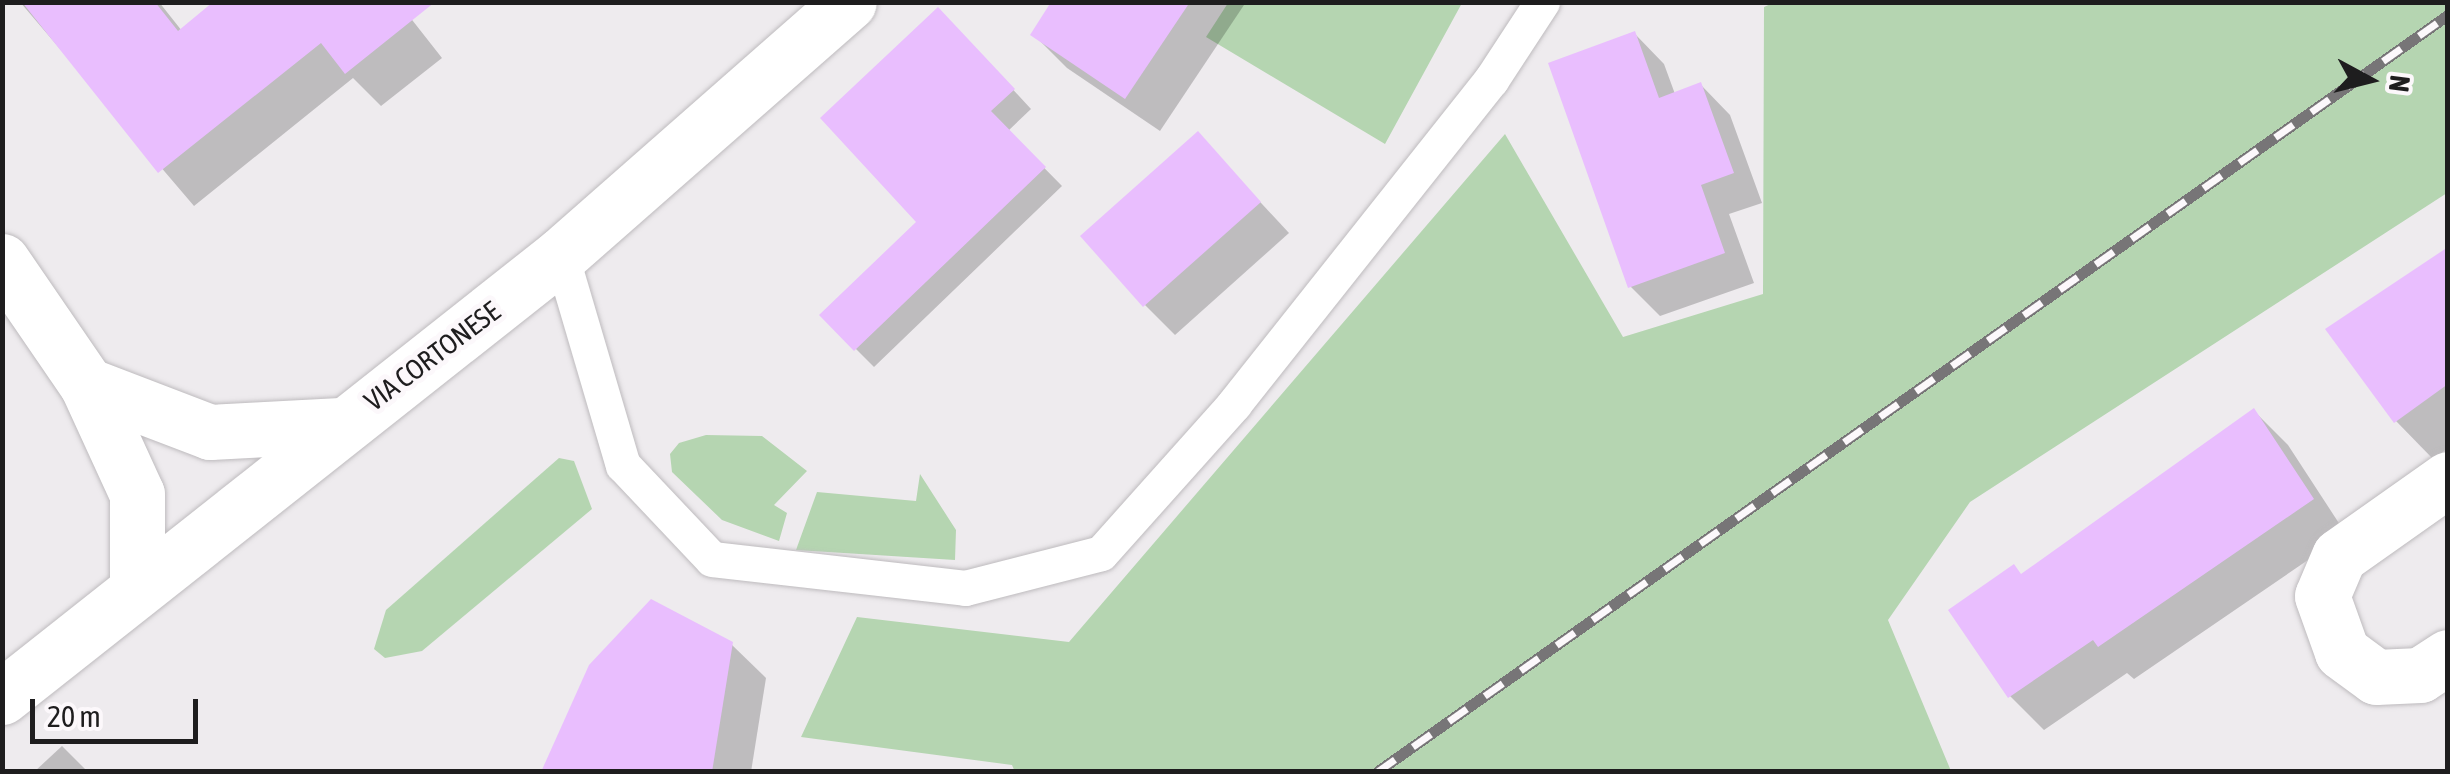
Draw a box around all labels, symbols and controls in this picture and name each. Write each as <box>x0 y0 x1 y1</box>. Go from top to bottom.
north arrow <box>2320 30 2420 130</box>
text: N <box>2383 74 2417 94</box>
street label: VIA CORTONESE <box>358 294 506 418</box>
scale bar <box>35 679 202 741</box>
text: 20 m <box>47 699 101 733</box>

